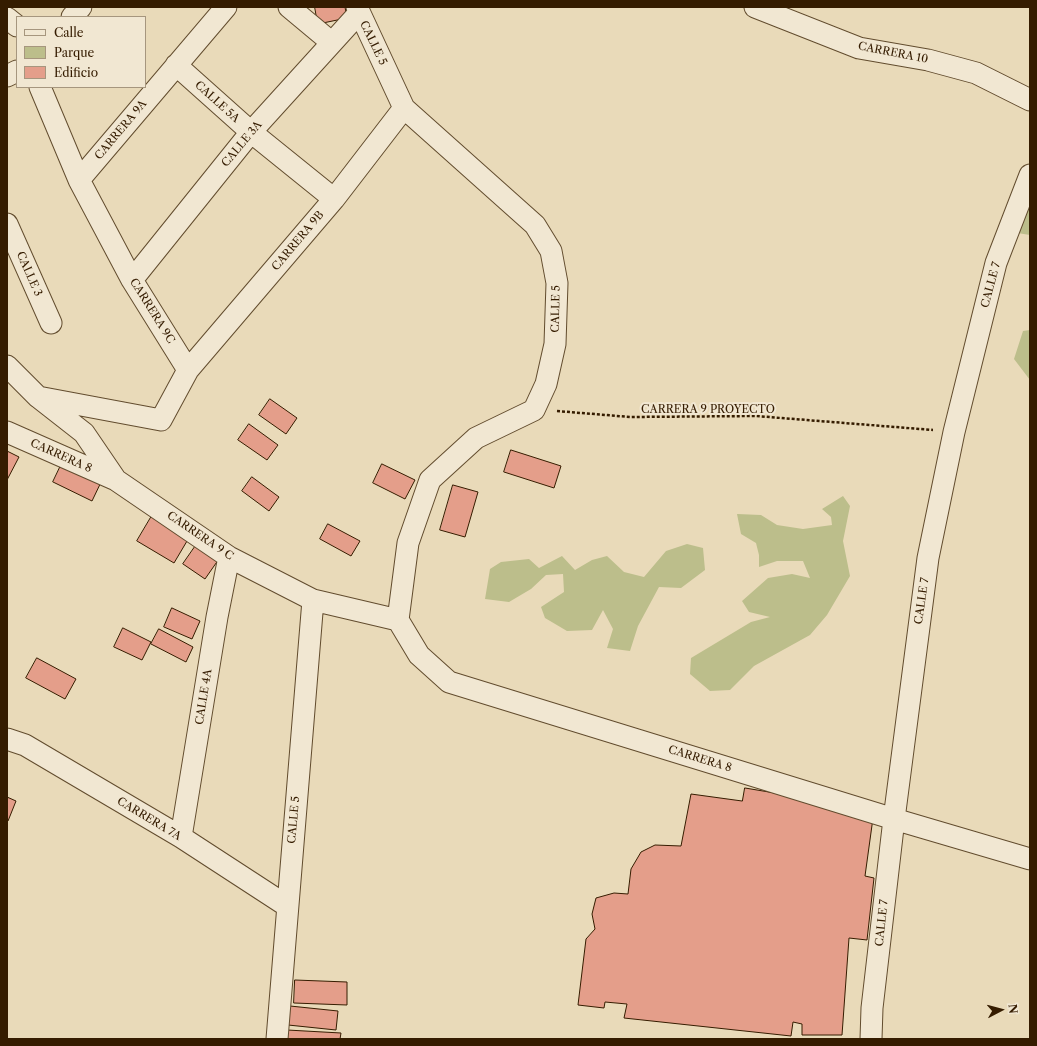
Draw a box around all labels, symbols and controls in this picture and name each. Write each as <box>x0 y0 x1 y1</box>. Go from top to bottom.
legend <box>16 16 146 88</box>
street label: CALLE 5 <box>357 19 389 67</box>
text: Calle <box>54 25 83 40</box>
street label: CARRERA 10 <box>857 40 929 66</box>
text: Parque <box>54 45 94 60</box>
text: Edificio <box>54 65 98 80</box>
street label: CALLE 5A <box>192 78 242 126</box>
street label: CARRERA 9A <box>92 98 150 162</box>
street label: CALLE 3A <box>219 118 265 170</box>
street label: CARRERA 9B <box>269 209 327 273</box>
street label: CALLE 3 <box>13 250 45 298</box>
street label: CALLE 7 <box>979 261 1003 309</box>
street label: CARRERA 9C <box>127 276 177 346</box>
street label: CALLE 5 <box>549 285 563 333</box>
street label: CARRERA 9 PROYECTO <box>641 403 775 417</box>
street label: CARRERA 8 <box>28 437 94 475</box>
street label: CARRERA 9 C <box>164 509 236 563</box>
street label: CALLE 7 <box>912 577 932 625</box>
street label: CALLE 4A <box>193 668 215 726</box>
street label: CARRERA 8 <box>667 743 733 775</box>
street label: CARRERA 7A <box>114 795 184 843</box>
street label: CALLE 5 <box>285 796 303 844</box>
street label: CALLE 7 <box>873 899 891 947</box>
north arrow <box>981 990 1021 1030</box>
text: N <box>1005 1003 1020 1014</box>

